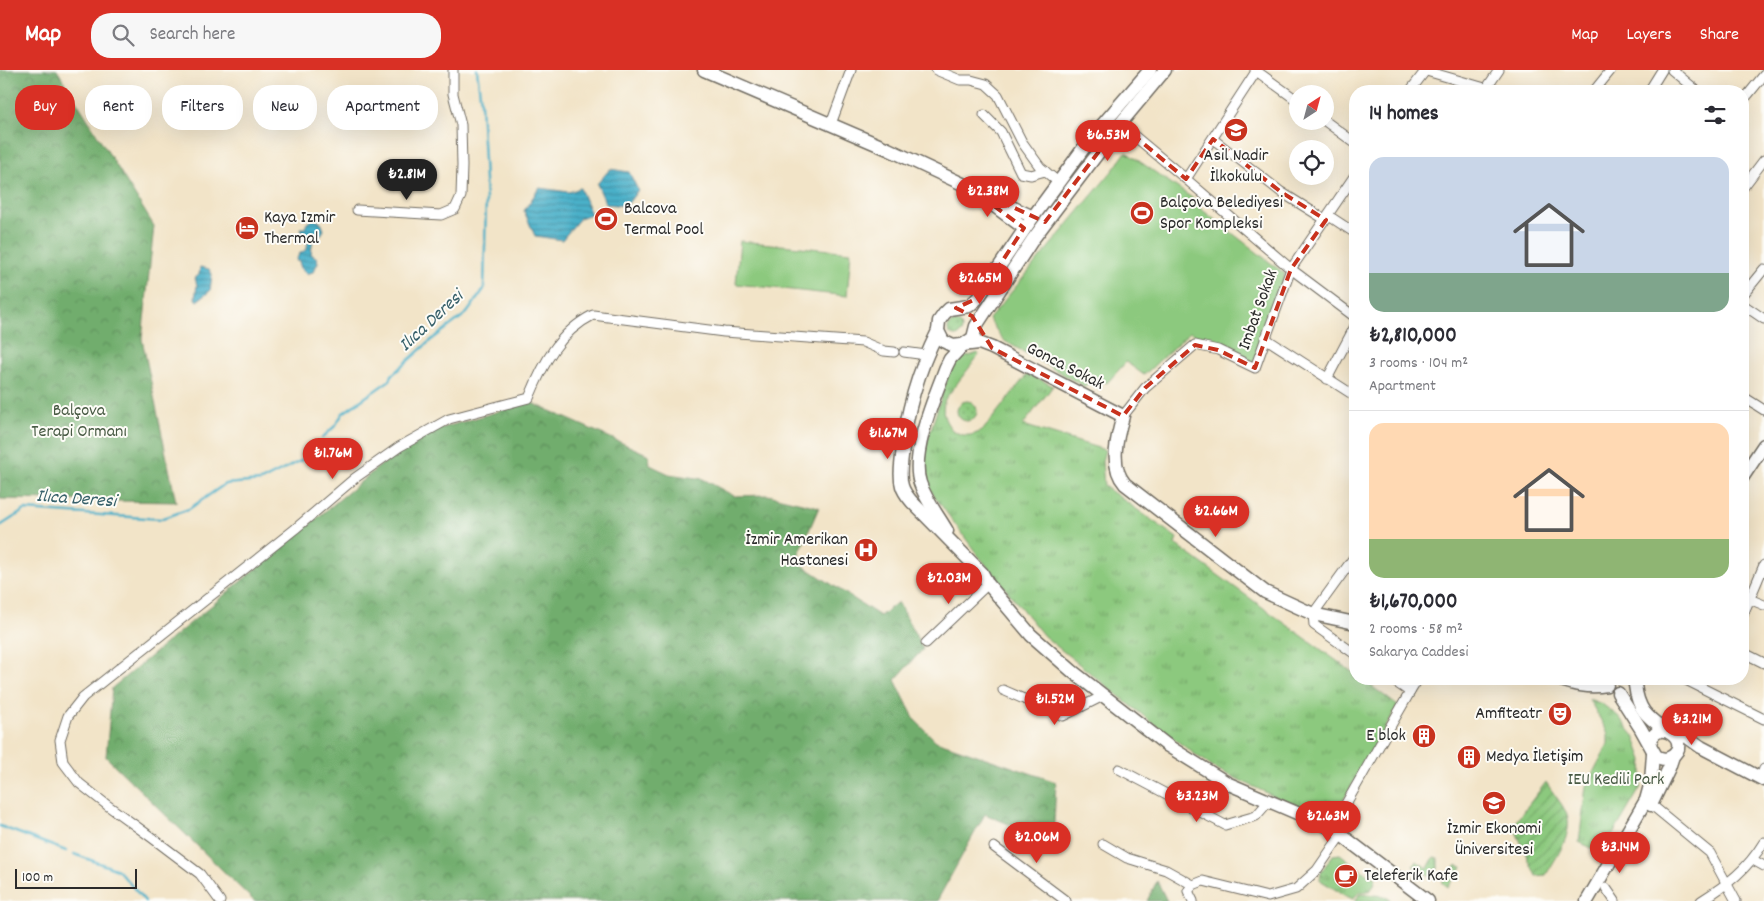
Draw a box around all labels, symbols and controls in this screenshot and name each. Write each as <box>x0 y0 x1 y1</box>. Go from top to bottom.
search box <box>91 13 441 58</box>
text: Map <box>25 18 61 52</box>
icon: search <box>109 21 137 49</box>
text: Search here <box>149 22 235 49</box>
text: Map <box>1571 23 1598 48</box>
text: Layers <box>1626 23 1672 48</box>
text: Share <box>1700 23 1739 48</box>
chip: Buy <box>15 85 75 130</box>
chip: Rent <box>85 85 152 130</box>
chip: Filters <box>162 85 243 130</box>
chip: New <box>253 85 317 130</box>
chip: Apartment <box>327 85 438 130</box>
north arrow <box>1289 85 1334 130</box>
map controls <box>1289 85 1334 185</box>
text: 14 homes <box>1369 100 1439 130</box>
icon: filters <box>1701 101 1729 129</box>
school or university icon: Asil Nadir İlkokulu <box>1223 117 1249 143</box>
pin: ₺6.53M <box>1067 119 1149 162</box>
text: ₺6.53M <box>1086 124 1130 147</box>
button: locate <box>1289 140 1334 185</box>
place label: Asil Nadir İlkokulu <box>1204 144 1269 190</box>
pin: ₺2.81M <box>366 158 448 201</box>
text: ₺2.81M <box>388 163 426 186</box>
pin: ₺2.38M <box>947 176 1029 218</box>
text: ₺2.38M <box>967 180 1009 203</box>
icon: home <box>1504 190 1594 280</box>
place label: Balçova Belediyesi Spor Kompleksi <box>1160 191 1283 237</box>
place label: Balcova Termal Pool <box>624 197 704 243</box>
sports icon: Balçova Belediyesi Spor Kompleksi <box>1129 200 1155 226</box>
place label: Kaya Izmir Thermal <box>264 206 336 252</box>
sports icon: Balcova Termal Pool <box>593 206 619 232</box>
hotel icon: Kaya Izmir Thermal <box>234 215 260 241</box>
pin: ₺2.65M <box>939 262 1021 305</box>
street label: Imbat Sokak <box>1233 266 1285 354</box>
text: ₺2.65M <box>958 267 1002 290</box>
water label: Ilıca Deresi <box>394 282 473 359</box>
text: ₺2,810,000 <box>1369 322 1457 352</box>
street label: Gonca Sokak <box>1022 337 1108 397</box>
text: 3 rooms · 104 m² <box>1369 352 1468 375</box>
text: Apartment <box>1369 375 1436 398</box>
park label: Balçova Terapi Ormanı <box>31 399 127 445</box>
pin: ₺1.67M <box>847 418 929 460</box>
text: ₺1.67M <box>869 422 907 445</box>
pin: ₺1.76M <box>292 438 374 480</box>
text: ₺1.76M <box>314 442 352 465</box>
icon: home <box>1504 455 1594 545</box>
water label: Ilıca Deresi <box>35 484 120 516</box>
pin: ₺2.66M <box>1175 496 1257 538</box>
text: ₺2.66M <box>1194 500 1238 523</box>
place label: İzmir Amerikan Hastanesi <box>745 528 848 574</box>
hospital icon: İzmir Amerikan Hastanesi <box>853 537 879 563</box>
pin: ₺2.03M <box>908 562 990 605</box>
text: ₺2.03M <box>927 567 971 590</box>
text: ₺1,670,000 <box>1369 588 1457 618</box>
text: 2 rooms · 58 m² <box>1369 618 1463 641</box>
text: Sakarya Caddesi <box>1369 641 1468 664</box>
pin: ₺1.52M <box>1014 684 1096 726</box>
text: ₺1.52M <box>1036 688 1074 711</box>
theatre icon: Amfiteatr <box>1547 701 1573 727</box>
place label: Amfiteatr <box>1475 702 1542 727</box>
pin: ₺3.21M <box>1651 704 1733 746</box>
text: ₺3.21M <box>1673 708 1711 731</box>
building icon: E blok <box>1411 723 1437 749</box>
place label: E blok <box>1366 724 1406 749</box>
building icon: Medya İletişim <box>1456 744 1482 770</box>
place label: Medya İletişim <box>1486 745 1583 770</box>
park label: IEU Kedili Park <box>1568 768 1664 793</box>
pin: ₺3.23M <box>1156 780 1238 823</box>
text: ₺3.23M <box>1176 785 1218 808</box>
school or university icon: İzmir Ekonomi Üniversitesi <box>1481 790 1507 816</box>
pin: ₺2.63M <box>1287 800 1369 843</box>
text: ₺2.63M <box>1307 805 1349 828</box>
place label: İzmir Ekonomi Üniversitesi <box>1447 817 1541 863</box>
pin: ₺2.06M <box>996 822 1078 864</box>
text: ₺2.06M <box>1015 826 1059 849</box>
pin: ₺3.14M <box>1579 832 1661 874</box>
text: ₺3.14M <box>1601 836 1639 859</box>
cafe icon: Teleferik Kafe <box>1333 863 1359 889</box>
place label: Teleferik Kafe <box>1364 864 1458 889</box>
scale bar <box>15 866 138 889</box>
text: 100 m <box>22 868 53 888</box>

